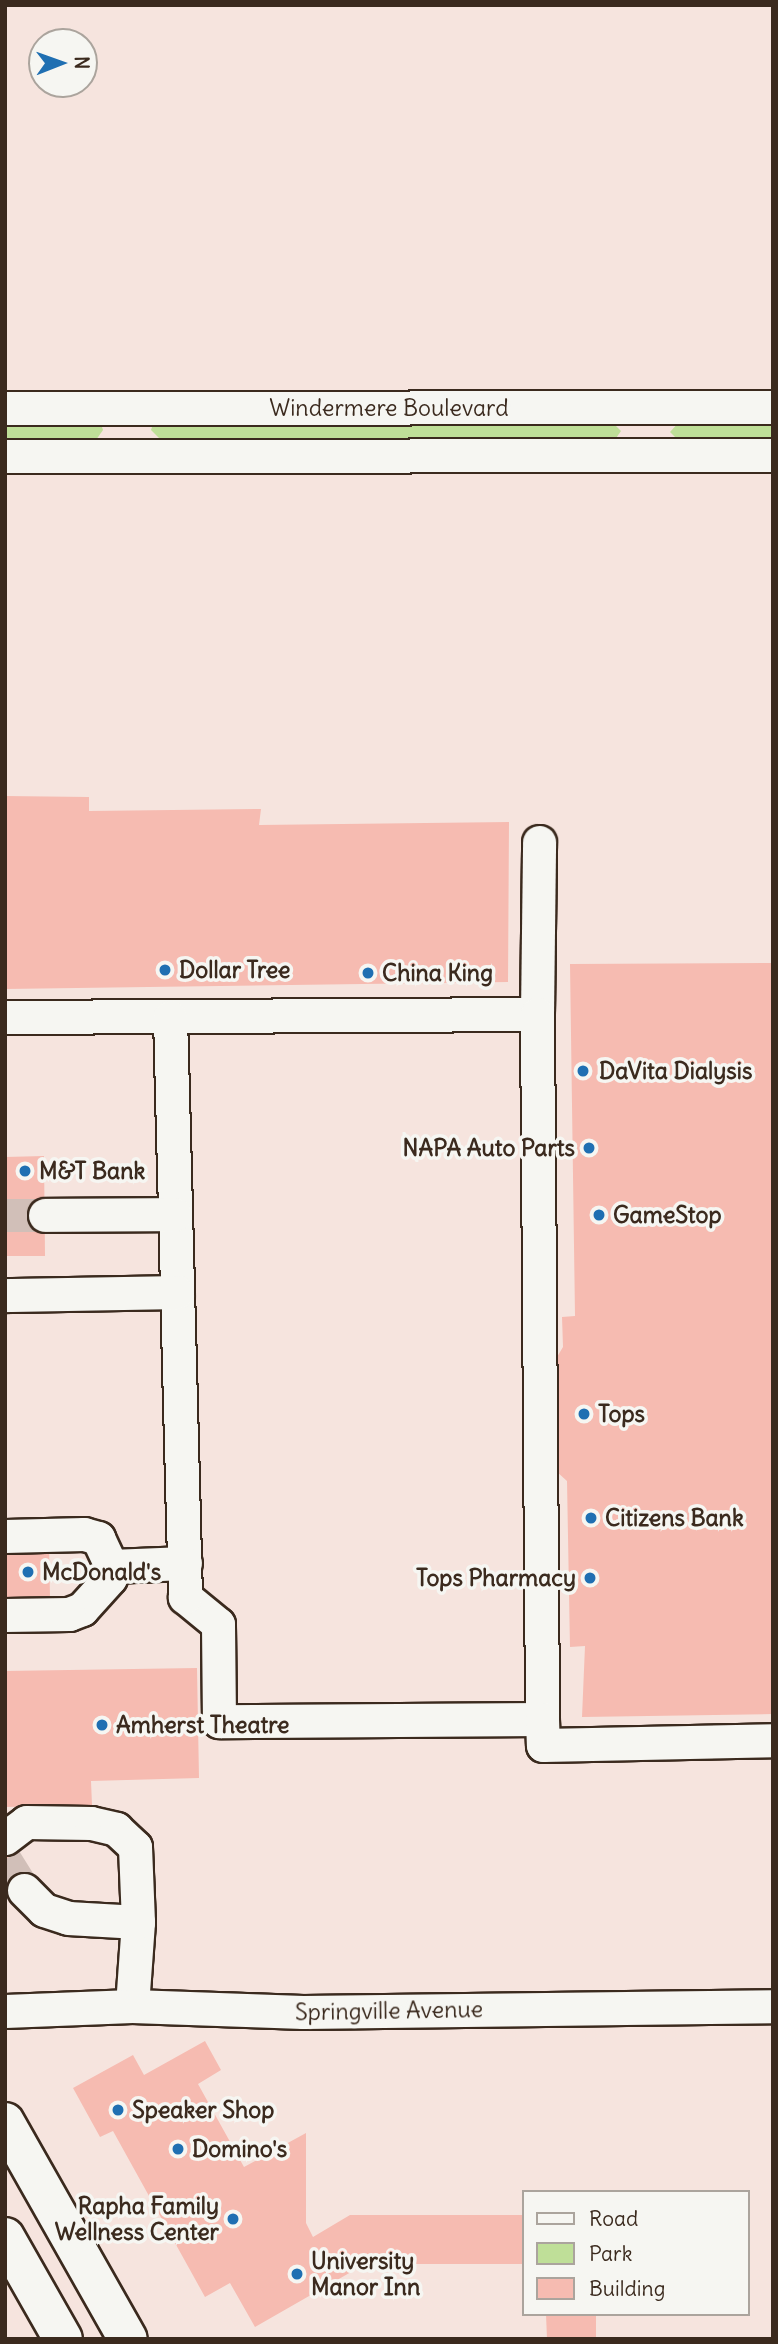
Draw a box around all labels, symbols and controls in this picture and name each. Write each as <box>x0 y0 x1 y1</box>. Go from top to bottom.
north arrow <box>28 28 98 98</box>
text: N <box>70 56 94 69</box>
street label: Windermere Boulevard <box>269 394 509 422</box>
place label: Dollar Tree <box>179 956 290 984</box>
place label: China King <box>382 959 493 987</box>
marker: Dollar Tree <box>157 962 173 978</box>
marker: China King <box>360 965 376 981</box>
place label: DaVita Dialysis <box>599 1057 752 1085</box>
marker: DaVita Dialysis <box>573 1061 593 1081</box>
place label: NAPA Auto Parts <box>403 1134 575 1162</box>
marker: NAPA Auto Parts <box>581 1140 597 1156</box>
place label: M&T Bank <box>39 1157 145 1185</box>
marker: M&T Bank <box>17 1163 33 1179</box>
place label: GameStop <box>613 1201 721 1229</box>
marker: GameStop <box>591 1207 607 1223</box>
place label: Tops <box>598 1400 645 1428</box>
marker: Tops <box>576 1406 592 1422</box>
place label: Citizens Bank <box>605 1504 744 1532</box>
marker: Citizens Bank <box>583 1510 599 1526</box>
place label: McDonald's <box>42 1558 161 1586</box>
marker: McDonald's <box>20 1564 36 1580</box>
place label: Tops Pharmacy <box>416 1564 576 1592</box>
marker: Tops Pharmacy <box>582 1570 598 1586</box>
place label: Amherst Theatre <box>116 1711 289 1739</box>
marker: Amherst Theatre <box>94 1717 110 1733</box>
street label: Springville Avenue <box>295 1996 483 2026</box>
place label: Speaker Shop <box>132 2096 274 2124</box>
marker: Speaker Shop <box>110 2102 126 2118</box>
place label: Domino's <box>192 2135 287 2163</box>
marker: Domino's <box>170 2141 186 2157</box>
legend <box>522 2190 750 2316</box>
place label: Rapha Family Wellness Center <box>55 2192 219 2246</box>
text: Road <box>589 2205 638 2232</box>
marker: Rapha Family Wellness Center <box>225 2211 241 2227</box>
text: Park <box>589 2240 632 2267</box>
place label: University Manor Inn <box>311 2247 420 2301</box>
marker: University Manor Inn <box>289 2266 305 2282</box>
text: Building <box>589 2275 665 2302</box>

